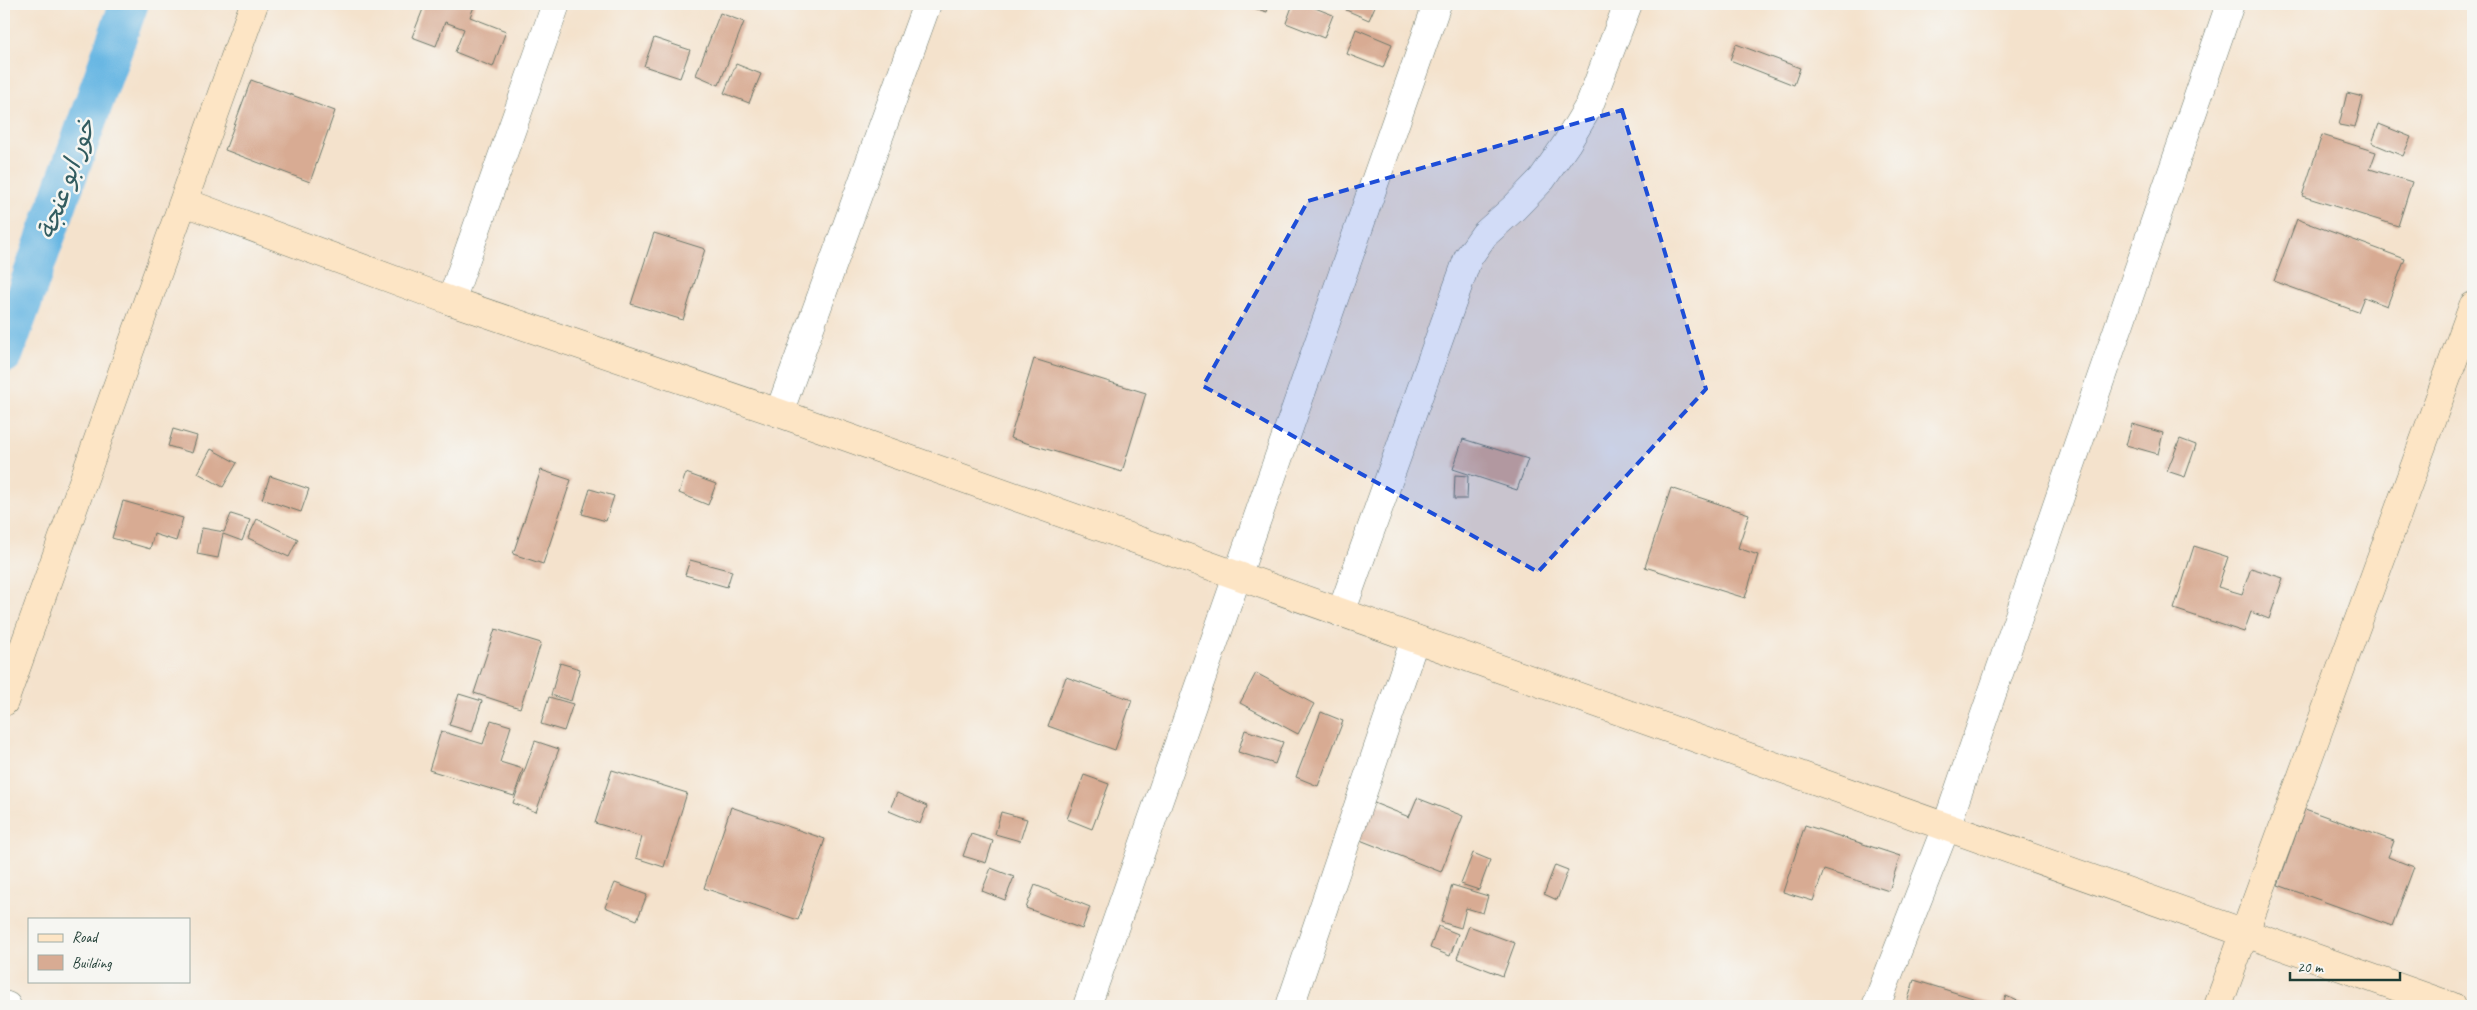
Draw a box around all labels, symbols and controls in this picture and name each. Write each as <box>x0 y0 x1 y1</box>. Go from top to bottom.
water label: خور ابو عنجة <box>30 114 104 243</box>
legend <box>28 918 190 982</box>
text: Road <box>72 928 99 947</box>
scale bar <box>2290 950 2400 982</box>
text: Building <box>72 954 112 973</box>
text: 20 m <box>2297 958 2324 977</box>

